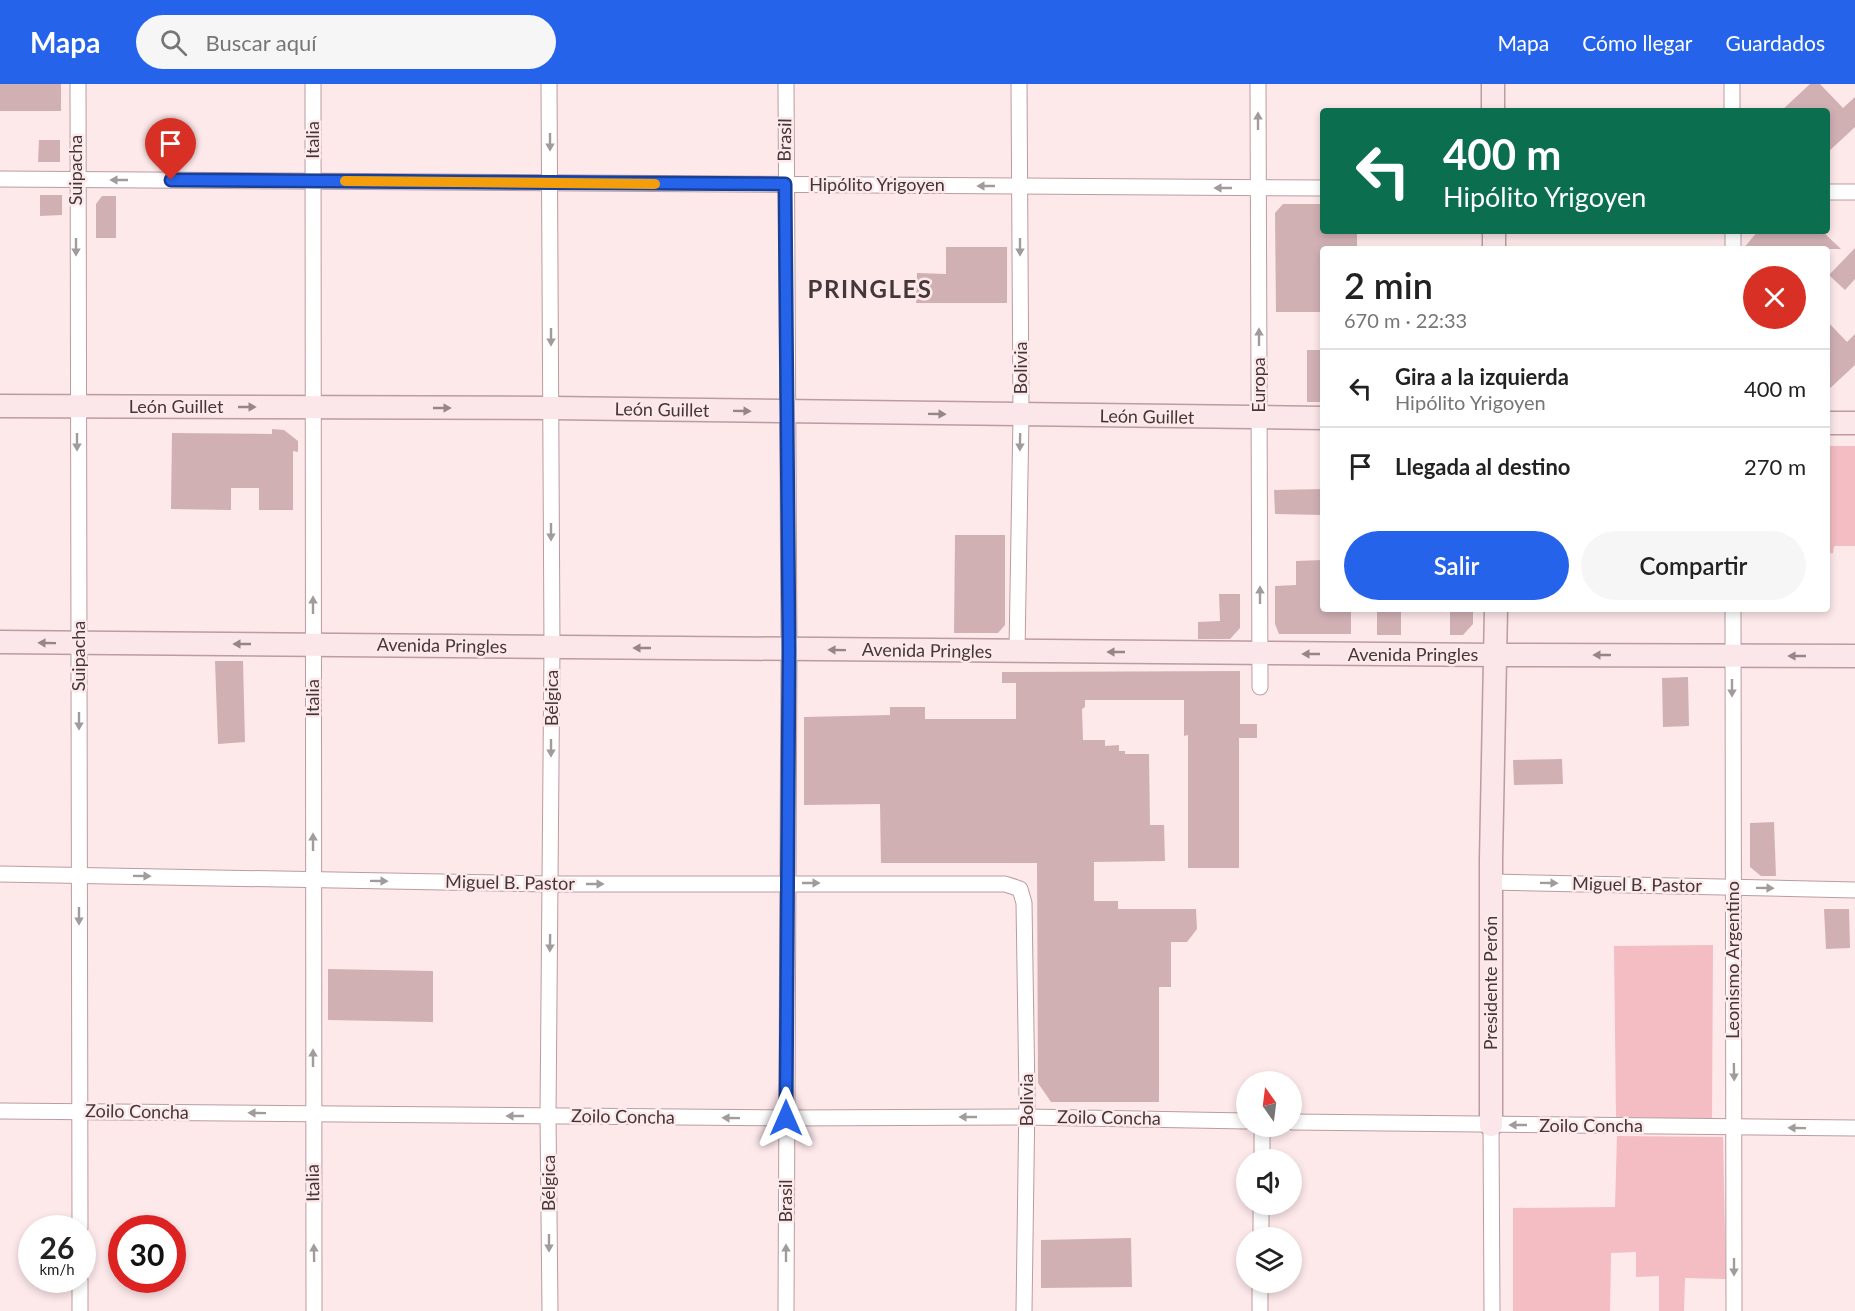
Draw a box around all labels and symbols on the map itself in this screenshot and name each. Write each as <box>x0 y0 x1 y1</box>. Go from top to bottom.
one-way arrow <box>1253 111 1263 130</box>
pin <box>145 118 196 180</box>
street label: Brasil <box>773 118 795 162</box>
street label: Italia <box>301 121 323 159</box>
one-way arrow <box>545 133 555 152</box>
street label: Suipacha <box>64 135 86 205</box>
street label: Hipólito Yrigoyen <box>809 173 945 195</box>
one-way arrow <box>109 175 128 185</box>
one-way arrow <box>976 181 995 191</box>
one-way arrow <box>1213 183 1232 193</box>
one-way arrow <box>71 238 81 257</box>
one-way arrow <box>1015 238 1025 257</box>
district label: PRINGLES <box>808 274 932 303</box>
one-way arrow <box>1254 327 1264 346</box>
one-way arrow <box>546 328 556 347</box>
street label: Bolivia <box>1009 342 1031 394</box>
street label: Europa <box>1247 357 1269 413</box>
street label: León Guillet <box>129 395 224 417</box>
street label: León Guillet <box>614 397 710 421</box>
one-way arrow <box>238 403 257 412</box>
one-way arrow <box>433 403 452 413</box>
street label: León Guillet <box>1099 404 1195 428</box>
one-way arrow <box>733 406 752 416</box>
one-way arrow <box>928 409 947 419</box>
one-way arrow <box>72 433 82 452</box>
one-way arrow <box>1016 433 1025 452</box>
one-way arrow <box>546 523 556 542</box>
one-way arrow <box>1255 585 1265 604</box>
one-way arrow <box>308 595 318 614</box>
street label: Suipacha <box>67 621 89 691</box>
street label: Avenida Pringles <box>377 633 508 657</box>
one-way arrow <box>37 638 56 647</box>
street label: Avenida Pringles <box>862 638 993 662</box>
one-way arrow <box>232 639 251 648</box>
one-way arrow <box>633 643 652 653</box>
street label: Avenida Pringles <box>1348 643 1478 665</box>
one-way arrow <box>828 645 847 655</box>
one-way arrow <box>1107 647 1126 657</box>
one-way arrow <box>1302 649 1321 659</box>
one-way arrow <box>1592 651 1611 660</box>
one-way arrow <box>1787 651 1806 661</box>
street label: Bélgica <box>540 670 562 726</box>
street label: Italia <box>301 679 323 717</box>
one-way arrow <box>1727 679 1737 698</box>
one-way arrow <box>74 712 84 731</box>
one-way arrow <box>546 738 556 757</box>
one-way arrow <box>308 832 318 851</box>
street label: Miguel B. Pastor <box>445 870 575 894</box>
one-way arrow <box>133 871 152 881</box>
street label: Miguel B. Pastor <box>1572 872 1702 896</box>
one-way arrow <box>370 876 389 886</box>
one-way arrow <box>802 878 821 888</box>
one-way arrow <box>1540 878 1559 888</box>
one-way arrow <box>586 879 605 889</box>
street label: Leonismo Argentino <box>1721 881 1743 1039</box>
one-way arrow <box>1756 883 1775 893</box>
one-way arrow <box>74 907 84 926</box>
street label: Presidente Perón <box>1479 916 1501 1050</box>
one-way arrow <box>545 933 555 952</box>
one-way arrow <box>308 1048 318 1067</box>
one-way arrow <box>1729 1063 1739 1082</box>
north arrow <box>1236 1071 1302 1137</box>
street label: Bolivia <box>1015 1074 1037 1126</box>
position arrow <box>754 1086 818 1150</box>
street label: Zoilo Concha <box>85 1099 189 1123</box>
street label: Zoilo Concha <box>571 1104 675 1128</box>
street label: Zoilo Concha <box>1057 1105 1161 1129</box>
one-way arrow <box>248 1109 267 1118</box>
one-way arrow <box>506 1111 525 1121</box>
one-way arrow <box>959 1112 978 1122</box>
one-way arrow <box>722 1113 741 1123</box>
street label: Zoilo Concha <box>1539 1114 1643 1136</box>
one-way arrow <box>1508 1121 1527 1130</box>
one-way arrow <box>1787 1123 1806 1133</box>
street label: Bélgica <box>537 1155 559 1211</box>
street label: Italia <box>301 1164 323 1202</box>
street label: Brasil <box>774 1179 796 1223</box>
speed limit sign: 30 <box>108 1215 186 1293</box>
one-way arrow <box>544 1233 554 1252</box>
one-way arrow <box>309 1243 319 1262</box>
one-way arrow <box>781 1243 791 1262</box>
one-way arrow <box>1729 1258 1739 1277</box>

